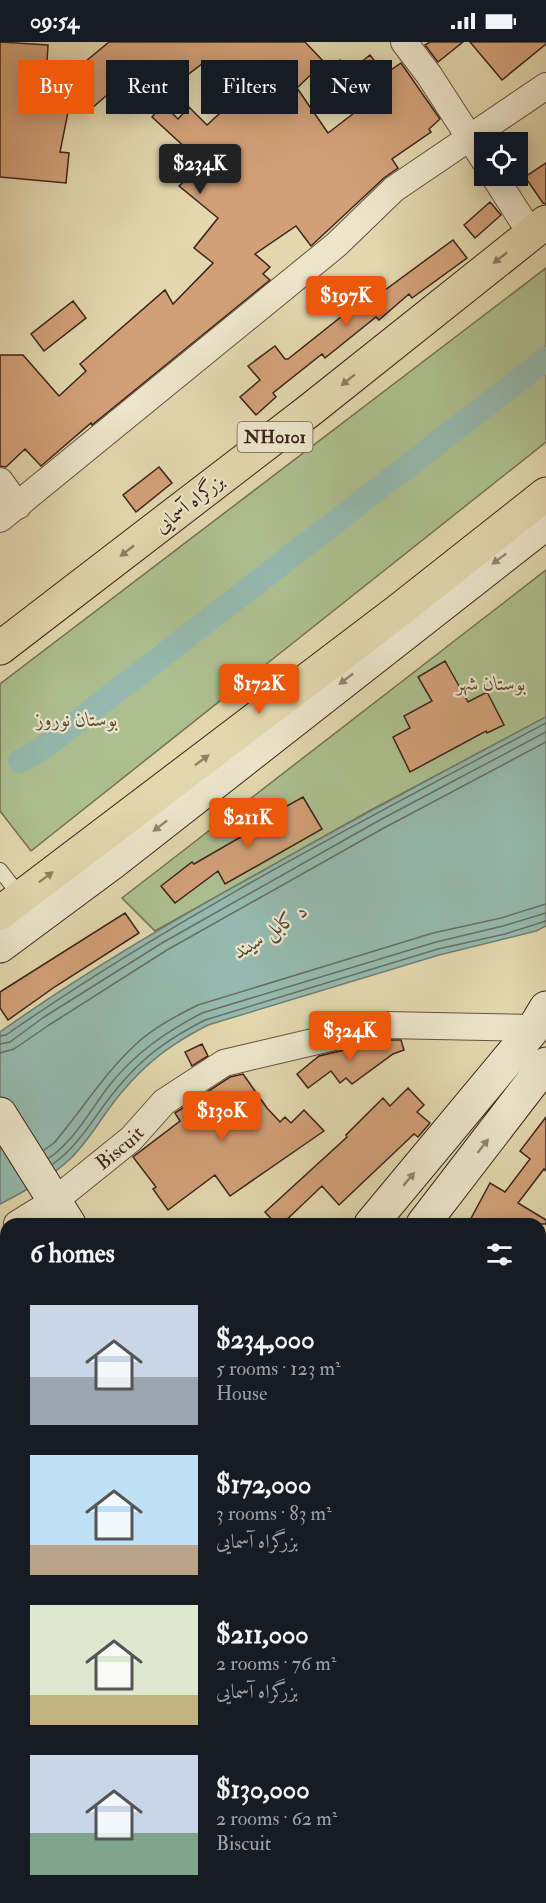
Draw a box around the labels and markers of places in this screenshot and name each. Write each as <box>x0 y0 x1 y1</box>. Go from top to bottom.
pin: $234K <box>158 144 242 195</box>
pin: $197K <box>304 276 388 327</box>
pin: $172K <box>217 664 301 715</box>
pin: $211K <box>206 798 290 849</box>
pin: $324K <box>308 1011 392 1062</box>
pin: $130K <box>180 1091 264 1142</box>

